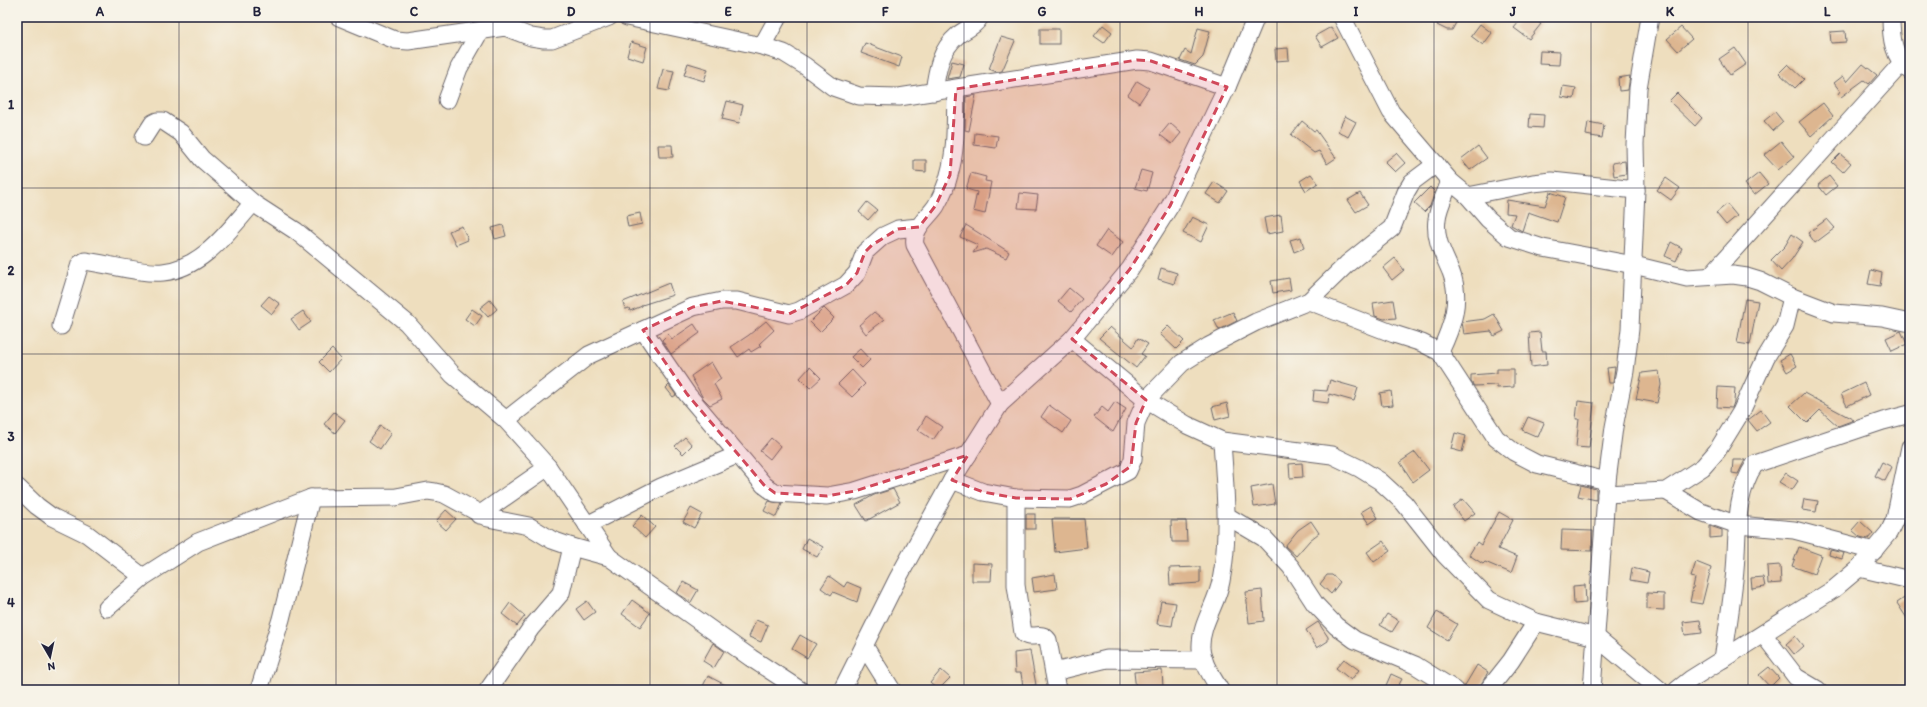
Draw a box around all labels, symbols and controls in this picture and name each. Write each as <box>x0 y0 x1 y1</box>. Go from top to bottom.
text: A <box>95 4 105 19</box>
text: B <box>253 4 262 19</box>
text: C <box>410 4 419 19</box>
text: D <box>567 4 576 19</box>
text: E <box>724 4 732 19</box>
text: F <box>882 4 889 19</box>
text: G <box>1038 4 1047 19</box>
text: H <box>1195 4 1204 19</box>
text: I <box>1354 4 1359 19</box>
text: J <box>1509 4 1517 19</box>
text: K <box>1666 4 1675 19</box>
text: L <box>1824 4 1831 19</box>
text: 1 <box>8 97 14 112</box>
text: 2 <box>8 263 15 278</box>
text: 3 <box>7 429 15 444</box>
text: 4 <box>7 595 15 610</box>
north arrow <box>30 637 70 677</box>
text: N <box>47 659 56 673</box>

